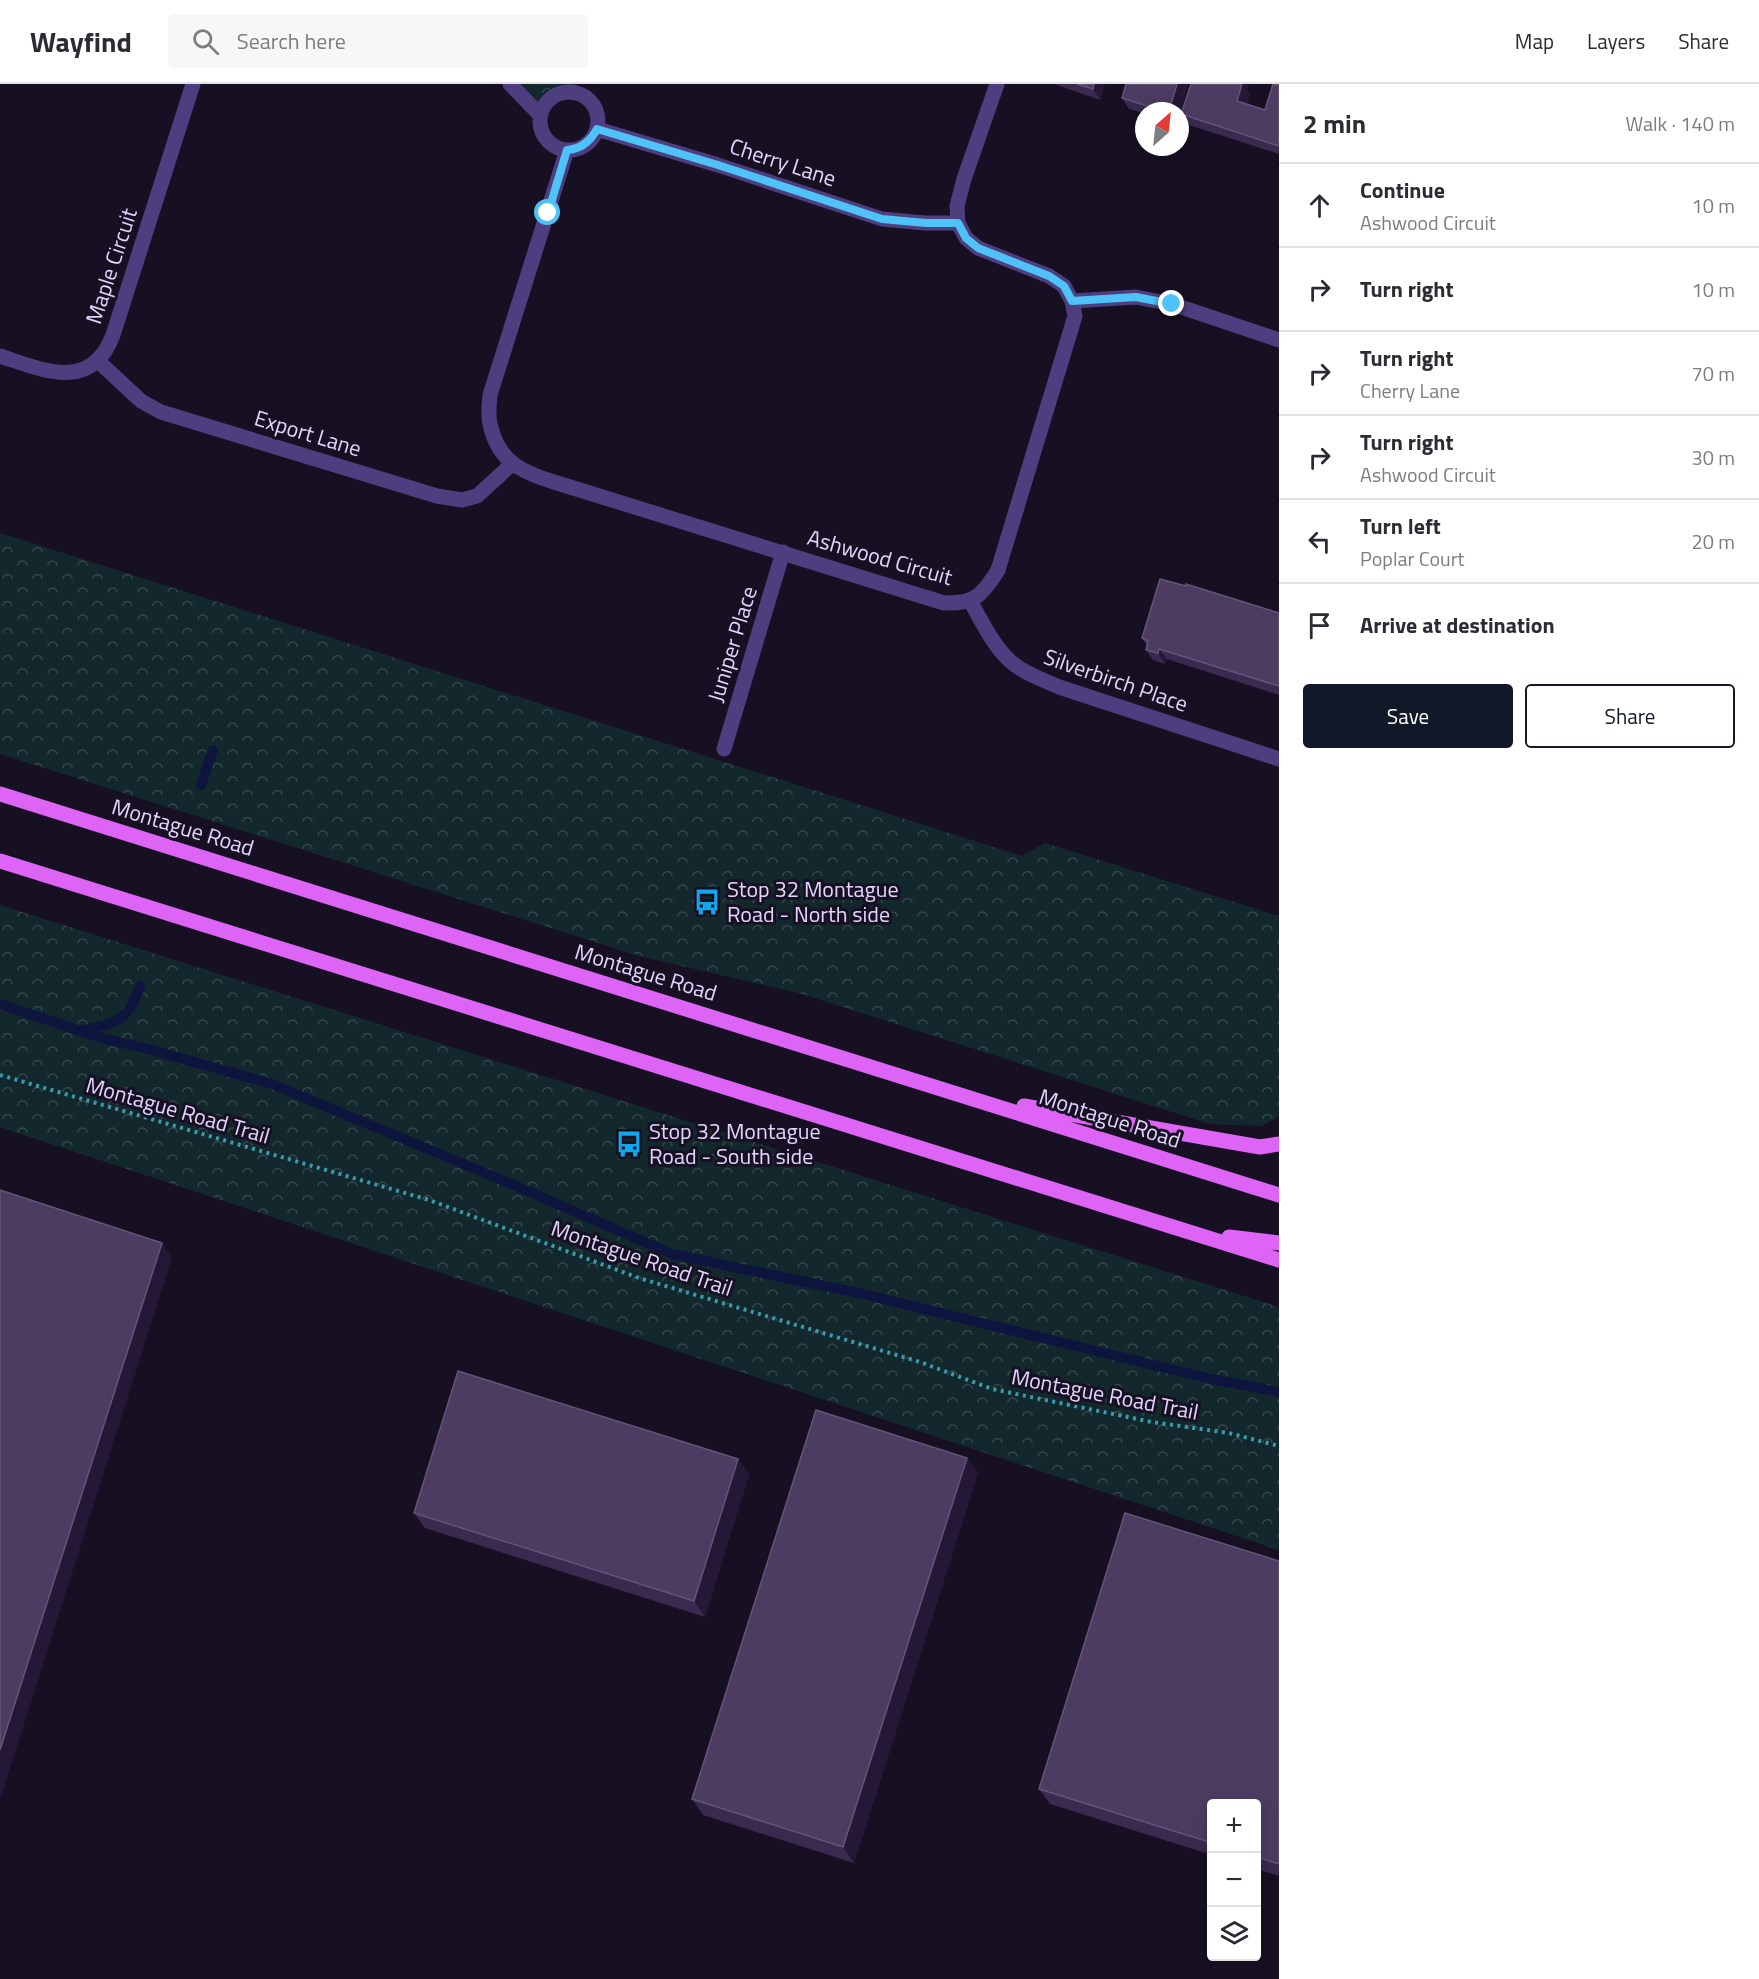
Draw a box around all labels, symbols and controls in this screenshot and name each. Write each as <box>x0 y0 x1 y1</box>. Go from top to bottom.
search box <box>168 14 588 68</box>
text: Wayfind <box>30 20 132 63</box>
text: Search here <box>237 24 346 58</box>
icon: search <box>189 25 222 58</box>
text: Map <box>1515 25 1554 57</box>
text: Layers <box>1587 25 1645 57</box>
text: Share <box>1678 25 1729 57</box>
north arrow <box>1135 102 1189 156</box>
text: 2 min <box>1303 104 1366 143</box>
text: Walk · 140 m <box>1626 108 1735 139</box>
street label: Cherry Lane <box>725 129 841 195</box>
text: Continue <box>1360 173 1445 207</box>
icon: ahead <box>1303 189 1336 222</box>
text: 10 m <box>1691 190 1735 221</box>
route start <box>534 199 560 225</box>
street label: Maple Circuit <box>76 203 146 328</box>
text: Ashwood Circuit <box>1360 207 1496 238</box>
text: Turn right <box>1360 272 1454 306</box>
icon: right <box>1303 273 1336 306</box>
text: 10 m <box>1691 274 1735 305</box>
route end <box>1158 290 1184 316</box>
text: Turn right <box>1360 341 1454 375</box>
icon: right <box>1303 357 1336 390</box>
text: 70 m <box>1691 358 1735 389</box>
text: Cherry Lane <box>1360 375 1460 406</box>
street label: Export Lane <box>250 401 366 465</box>
text: Turn right <box>1360 425 1454 459</box>
icon: right <box>1303 441 1336 474</box>
text: 30 m <box>1691 442 1735 473</box>
text: Ashwood Circuit <box>1360 459 1496 490</box>
text: Turn left <box>1360 509 1441 543</box>
street label: Ashwood Circuit <box>804 520 957 594</box>
icon: left <box>1303 525 1336 558</box>
text: 20 m <box>1691 526 1735 557</box>
text: Poplar Court <box>1360 543 1465 574</box>
street label: Juniper Place <box>698 582 766 706</box>
text: Arrive at destination <box>1360 608 1555 642</box>
icon: arrive <box>1303 609 1336 642</box>
street label: Silverbirch Place <box>1039 639 1193 721</box>
button: Save <box>1303 684 1513 748</box>
button: Share <box>1525 684 1735 748</box>
street label: Montague Road <box>108 789 258 865</box>
place label: Stop 32 Montague Road - North side <box>727 872 899 931</box>
bus stop icon: Stop 32 Montague Road - North side <box>692 887 722 917</box>
street label: Montague Road <box>571 934 721 1010</box>
street label: Montague Road Trail <box>82 1067 274 1153</box>
street label: Montague Road <box>1035 1079 1185 1157</box>
place label: Stop 32 Montague Road - South side <box>649 1114 821 1173</box>
bus stop icon: Stop 32 Montague Road - South side <box>614 1129 644 1159</box>
street label: Montague Road Trail <box>547 1211 737 1305</box>
street label: Montague Road Trail <box>1008 1359 1202 1429</box>
map controls <box>1207 1799 1261 1961</box>
button: + <box>1207 1799 1261 1853</box>
button: − <box>1207 1853 1261 1907</box>
button: layers <box>1207 1907 1261 1961</box>

